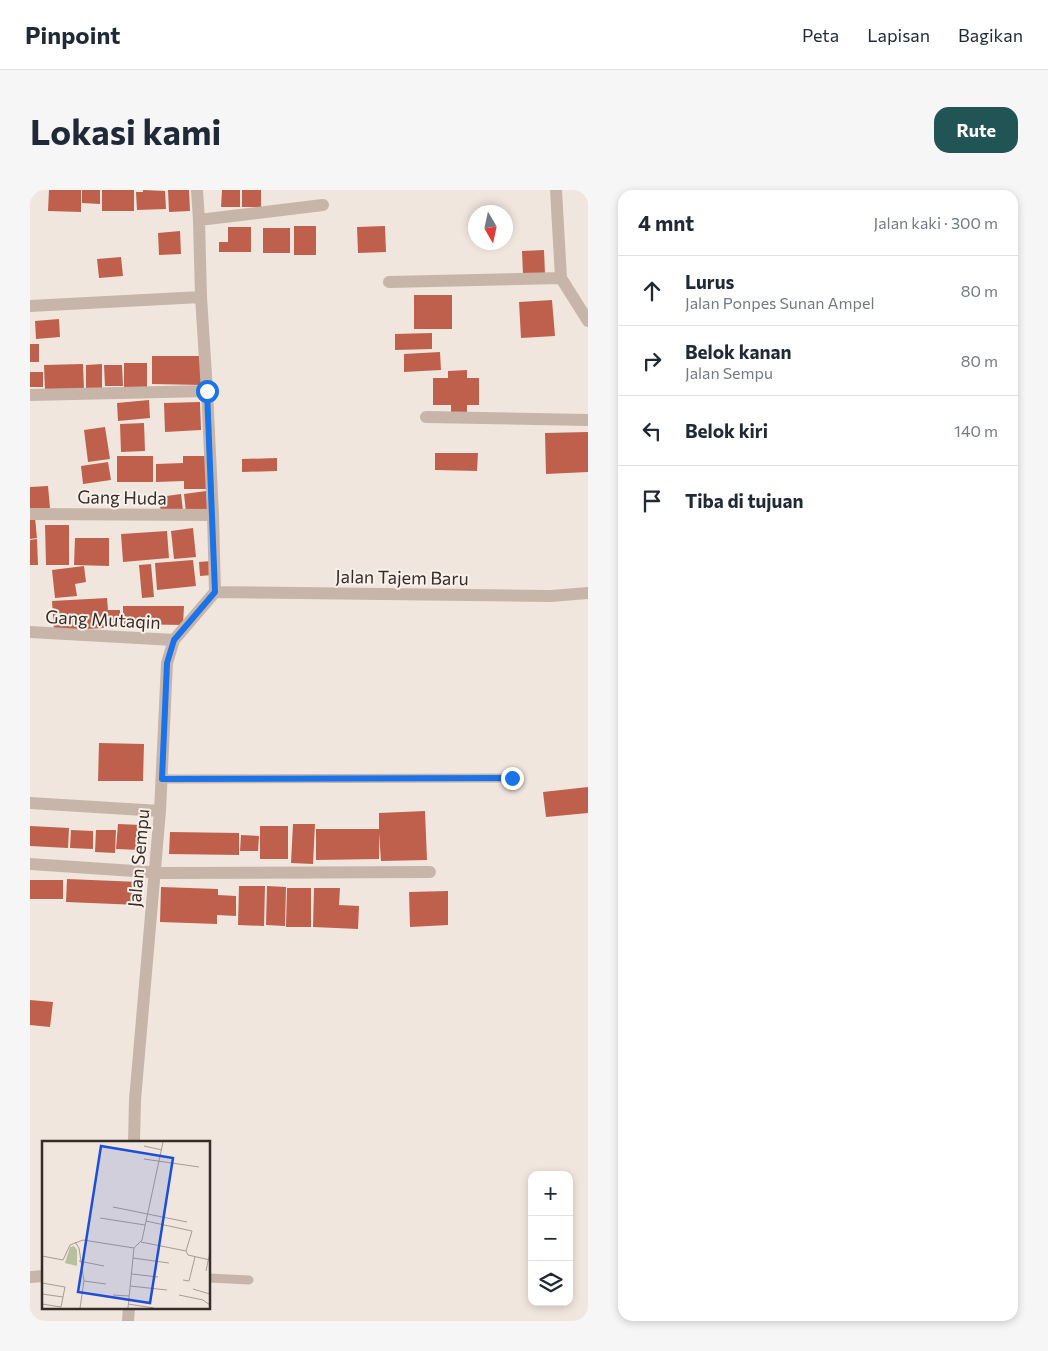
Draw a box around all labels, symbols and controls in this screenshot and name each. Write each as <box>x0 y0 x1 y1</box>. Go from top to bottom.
text: Pinpoint <box>25 20 120 49</box>
text: Peta <box>802 24 839 46</box>
text: Lapisan <box>867 24 930 46</box>
text: Bagikan <box>958 24 1023 46</box>
button: Rute <box>934 107 1018 153</box>
text: Lokasi kami <box>30 109 221 152</box>
north arrow <box>468 205 513 250</box>
text: 4 mnt <box>638 210 694 235</box>
text: Jalan kaki · 300 m <box>874 213 998 232</box>
text: Lurus <box>685 270 734 293</box>
icon: ahead <box>638 277 666 305</box>
text: 80 m <box>961 281 998 300</box>
text: Jalan Ponpes Sunan Ampel <box>685 293 874 312</box>
text: Belok kanan <box>685 340 792 363</box>
icon: right <box>638 347 666 375</box>
text: 80 m <box>961 351 998 370</box>
text: Jalan Sempu <box>685 363 773 382</box>
route start <box>196 380 219 403</box>
icon: left <box>638 417 666 445</box>
text: Belok kiri <box>685 419 768 442</box>
text: 140 m <box>954 421 998 440</box>
street label: Gang Huda <box>77 485 167 509</box>
icon: arrive <box>638 487 666 515</box>
text: Tiba di tujuan <box>685 489 803 512</box>
street label: Jalan Tajem Baru <box>335 565 469 589</box>
street label: Gang Mutaqin <box>45 605 161 633</box>
route end <box>501 767 524 790</box>
street label: Jalan Sempu <box>123 808 153 908</box>
inset map <box>42 1141 210 1308</box>
map controls <box>528 1171 573 1306</box>
button: + <box>528 1171 573 1216</box>
button: − <box>528 1216 573 1261</box>
button: layers <box>528 1261 573 1306</box>

